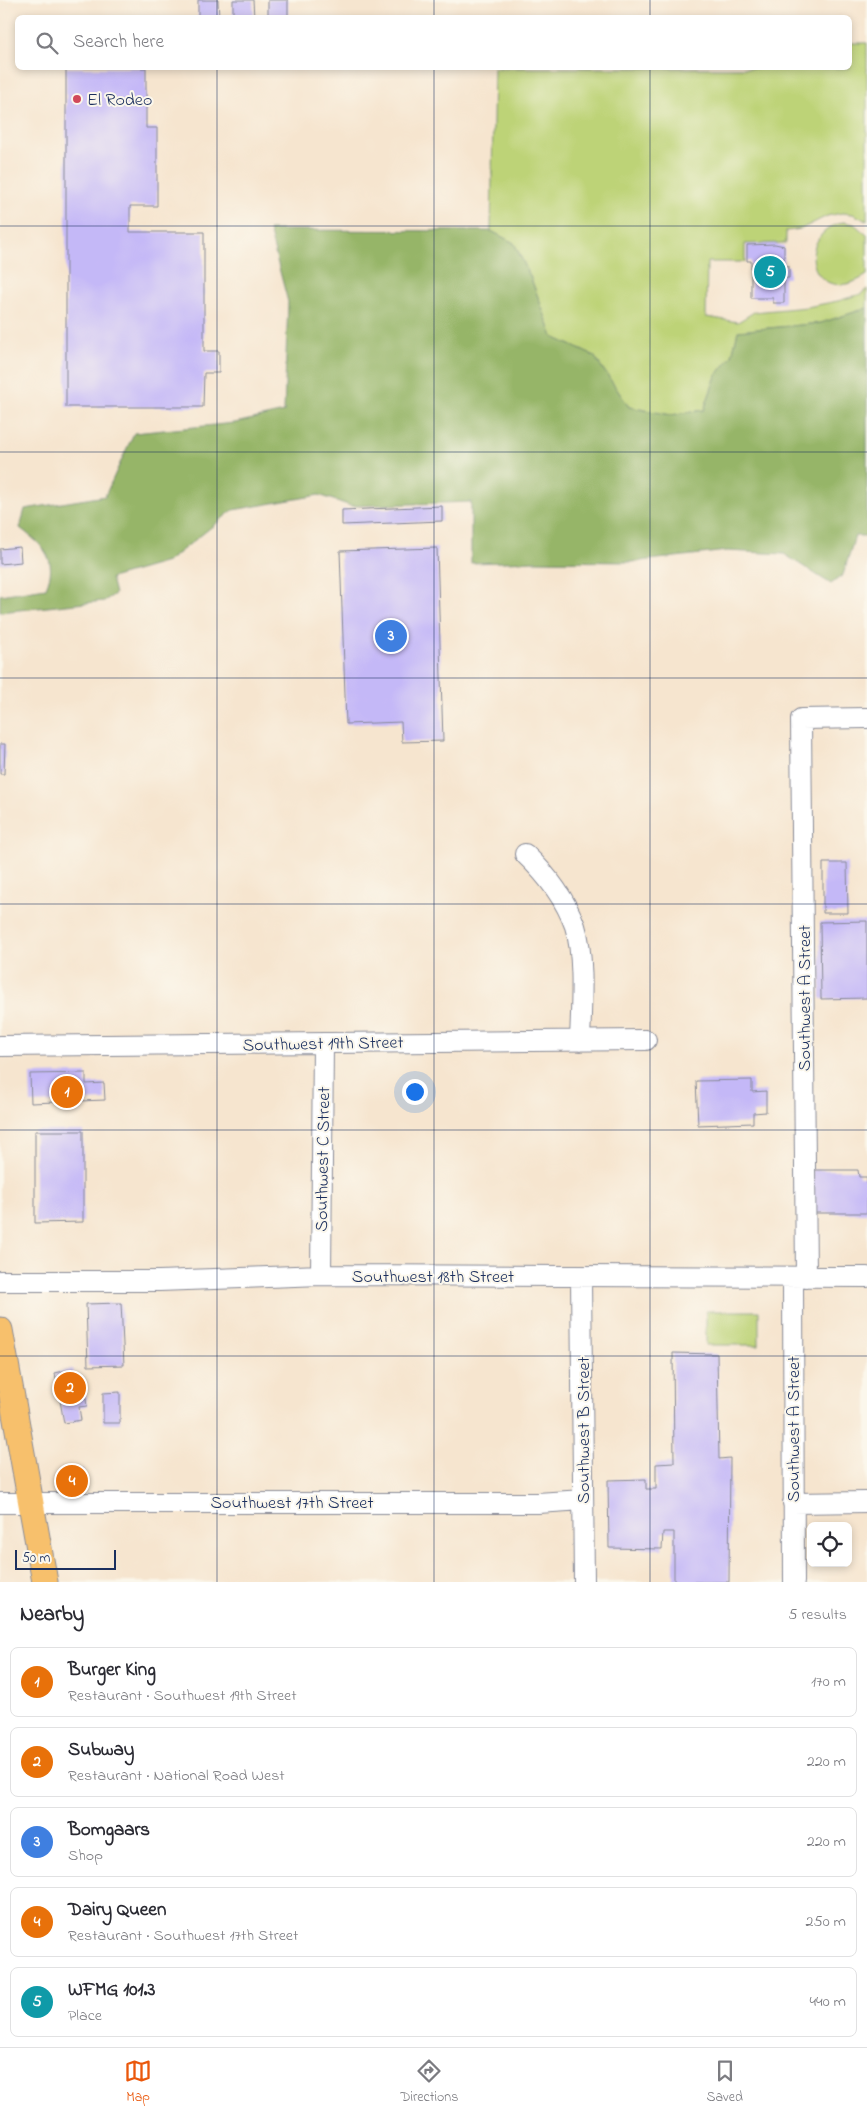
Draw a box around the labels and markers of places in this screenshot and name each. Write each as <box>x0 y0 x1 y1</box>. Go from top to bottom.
place label: El Rodeo <box>87 88 152 114</box>
marker: El Rodeo <box>71 93 83 105</box>
pin: 5 <box>754 253 786 291</box>
pin: 3 <box>375 617 407 655</box>
pin: 1 <box>51 1073 83 1111</box>
pin: 2 <box>54 1369 86 1407</box>
pin: 4 <box>56 1462 88 1500</box>

